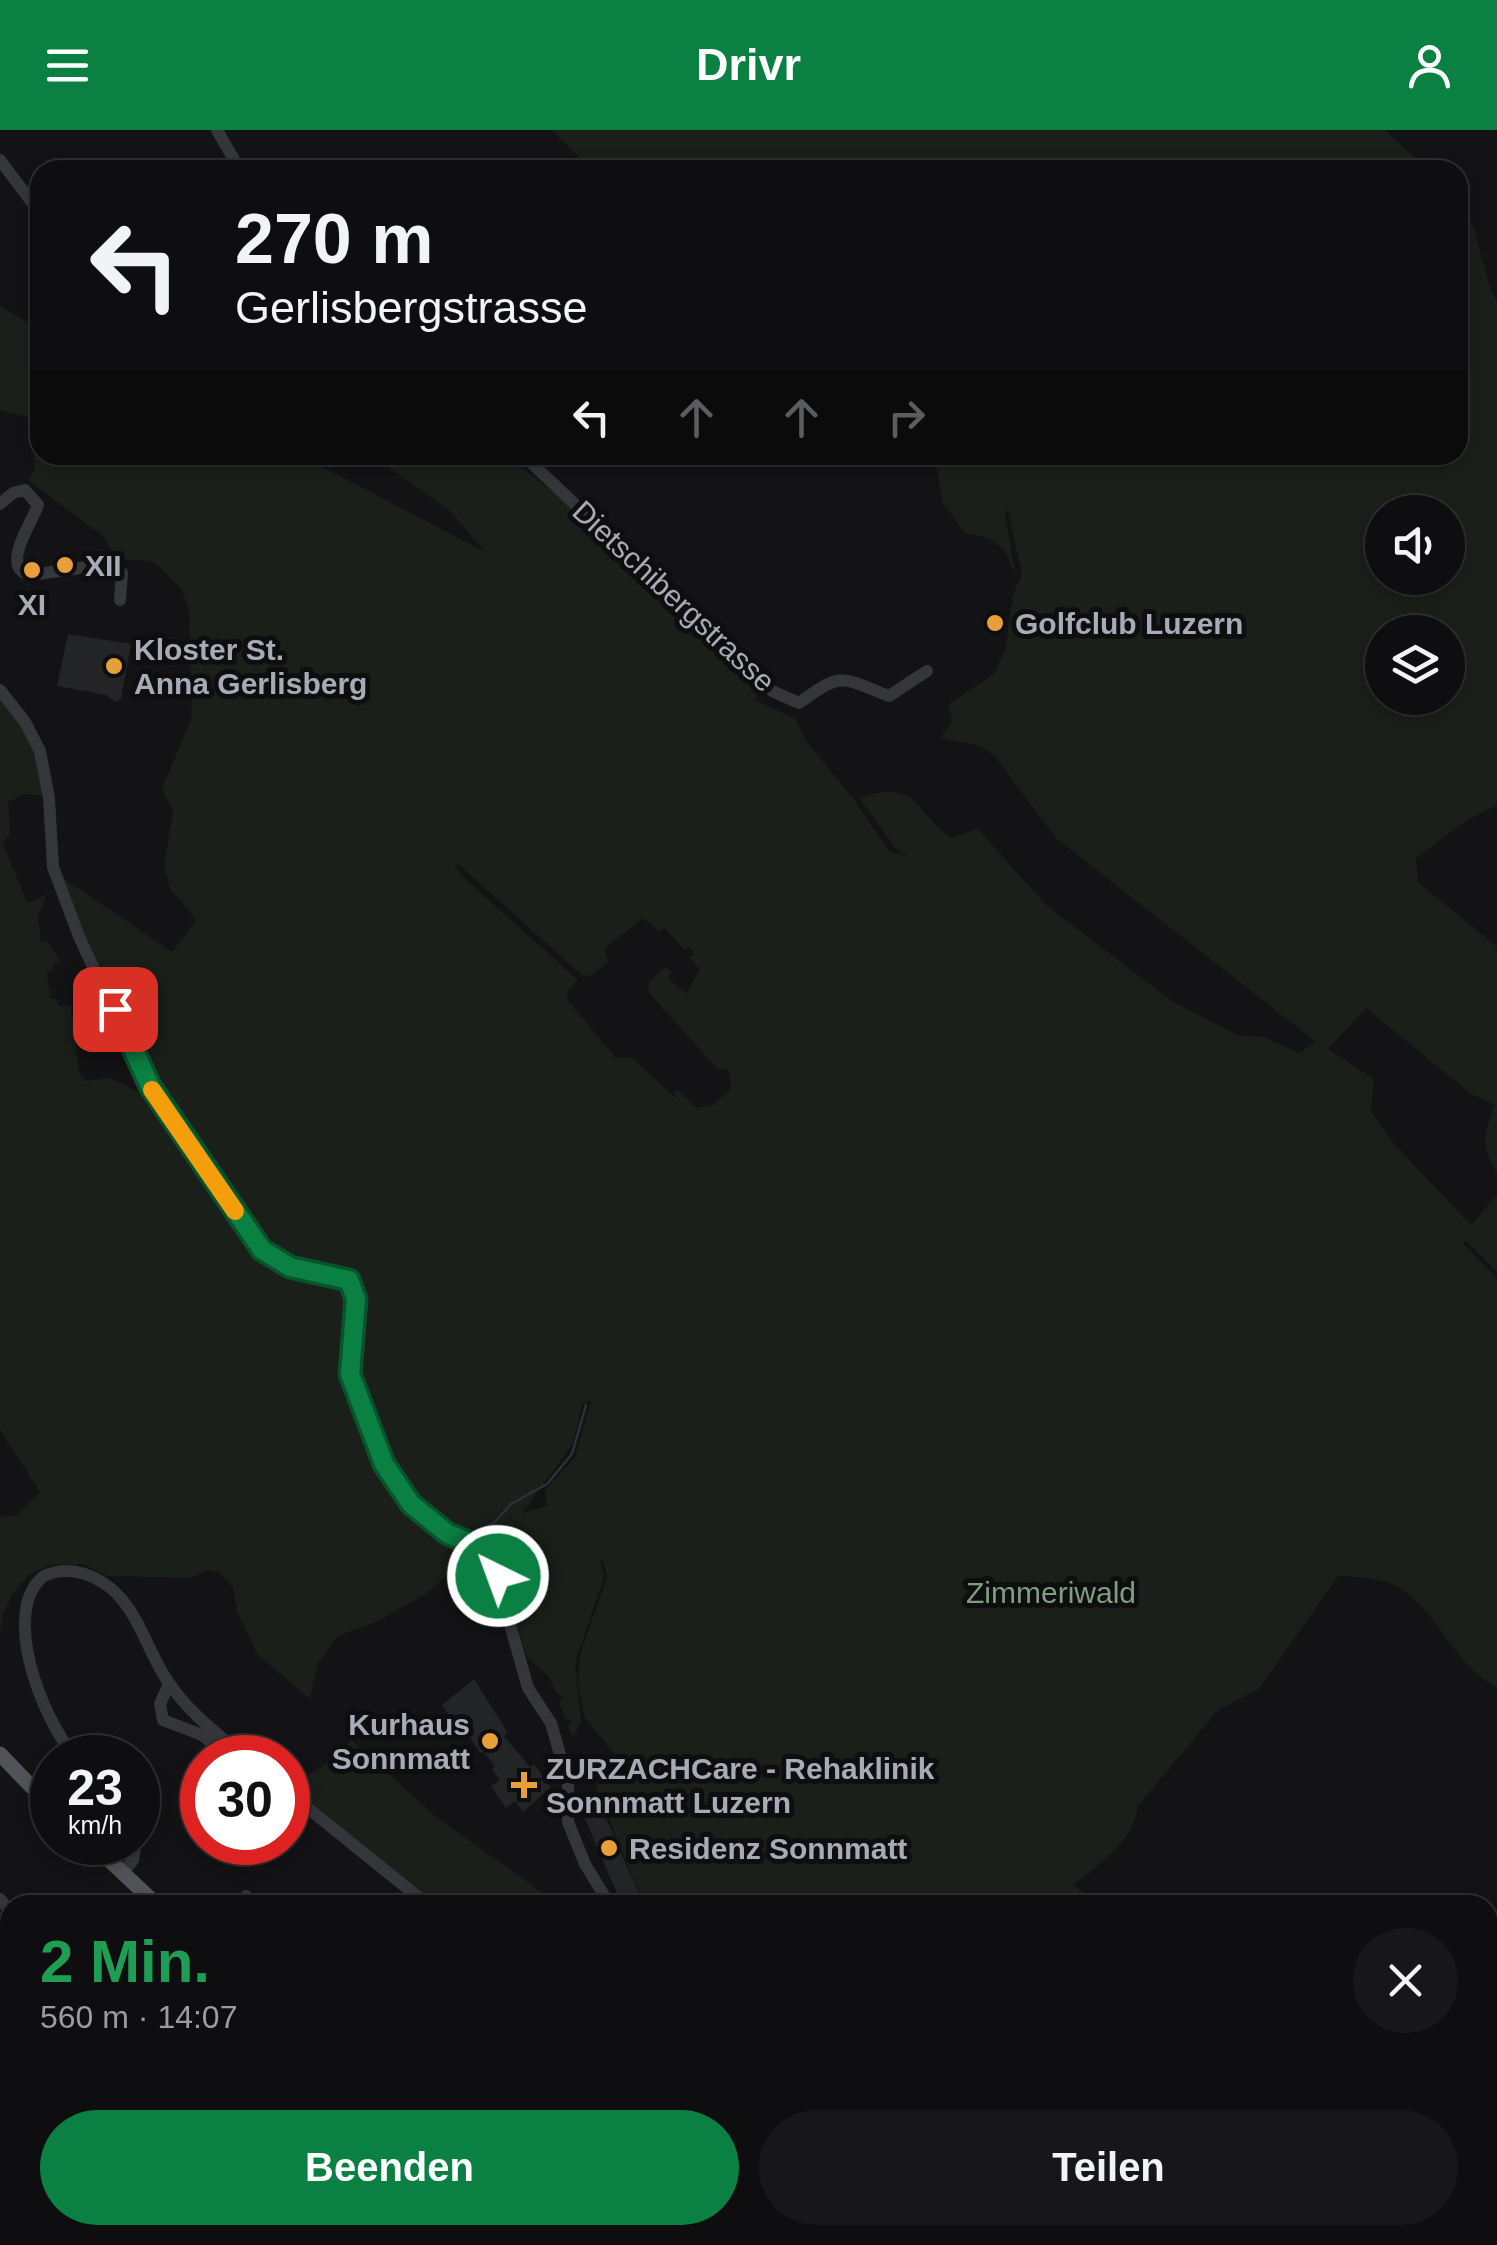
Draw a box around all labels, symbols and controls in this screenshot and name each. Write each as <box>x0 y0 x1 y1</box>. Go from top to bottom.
icon: menu <box>40 38 95 93</box>
icon: person <box>1402 38 1457 93</box>
text: Drivr <box>696 39 801 90</box>
icon: left <box>70 200 200 330</box>
text: 270 m <box>235 200 433 278</box>
text: Gerlisbergstrasse <box>235 282 588 333</box>
icon: left <box>564 390 619 445</box>
icon: ahead <box>669 390 724 445</box>
icon: ahead <box>774 390 829 445</box>
icon: right <box>879 390 934 445</box>
street label: Dietschibergstrasse <box>566 494 782 698</box>
map controls <box>1365 495 1465 715</box>
button: sound <box>1365 495 1465 595</box>
place label: XII <box>85 549 122 582</box>
marker: XII <box>54 554 76 576</box>
marker: XI <box>21 559 43 581</box>
place label: XI <box>18 588 46 621</box>
place label: Golfclub Luzern <box>1015 607 1243 640</box>
marker: Golfclub Luzern <box>984 612 1006 634</box>
button: layers <box>1365 615 1465 715</box>
place label: Kloster St. Anna Gerlisberg <box>134 633 367 700</box>
marker: Kloster St. Anna Gerlisberg <box>103 655 125 677</box>
pin <box>73 967 158 1052</box>
icon: arrive <box>88 982 143 1037</box>
position arrow <box>446 1524 550 1628</box>
park label: Zimmeriwald <box>966 1576 1136 1609</box>
place label: Kurhaus Sonnmatt <box>332 1708 470 1775</box>
marker: Kurhaus Sonnmatt <box>479 1730 501 1752</box>
speed limit sign: 30 <box>180 1735 310 1865</box>
place label: ZURZACHCare - Rehaklinik Sonnmatt Luzern <box>546 1752 935 1819</box>
text: 23 <box>67 1760 123 1816</box>
marker: ZURZACHCare - Rehaklinik Sonnmatt Luzern <box>511 1772 537 1798</box>
text: km/h <box>68 1811 122 1839</box>
place label: Residenz Sonnmatt <box>629 1832 907 1865</box>
marker: Residenz Sonnmatt <box>598 1837 620 1859</box>
text: 2 Min. <box>40 1928 210 1995</box>
button: close <box>1353 1928 1458 2033</box>
text: 560 m · 14:07 <box>40 1999 237 2035</box>
button: Beenden <box>40 2110 739 2225</box>
button: Teilen <box>759 2110 1458 2225</box>

